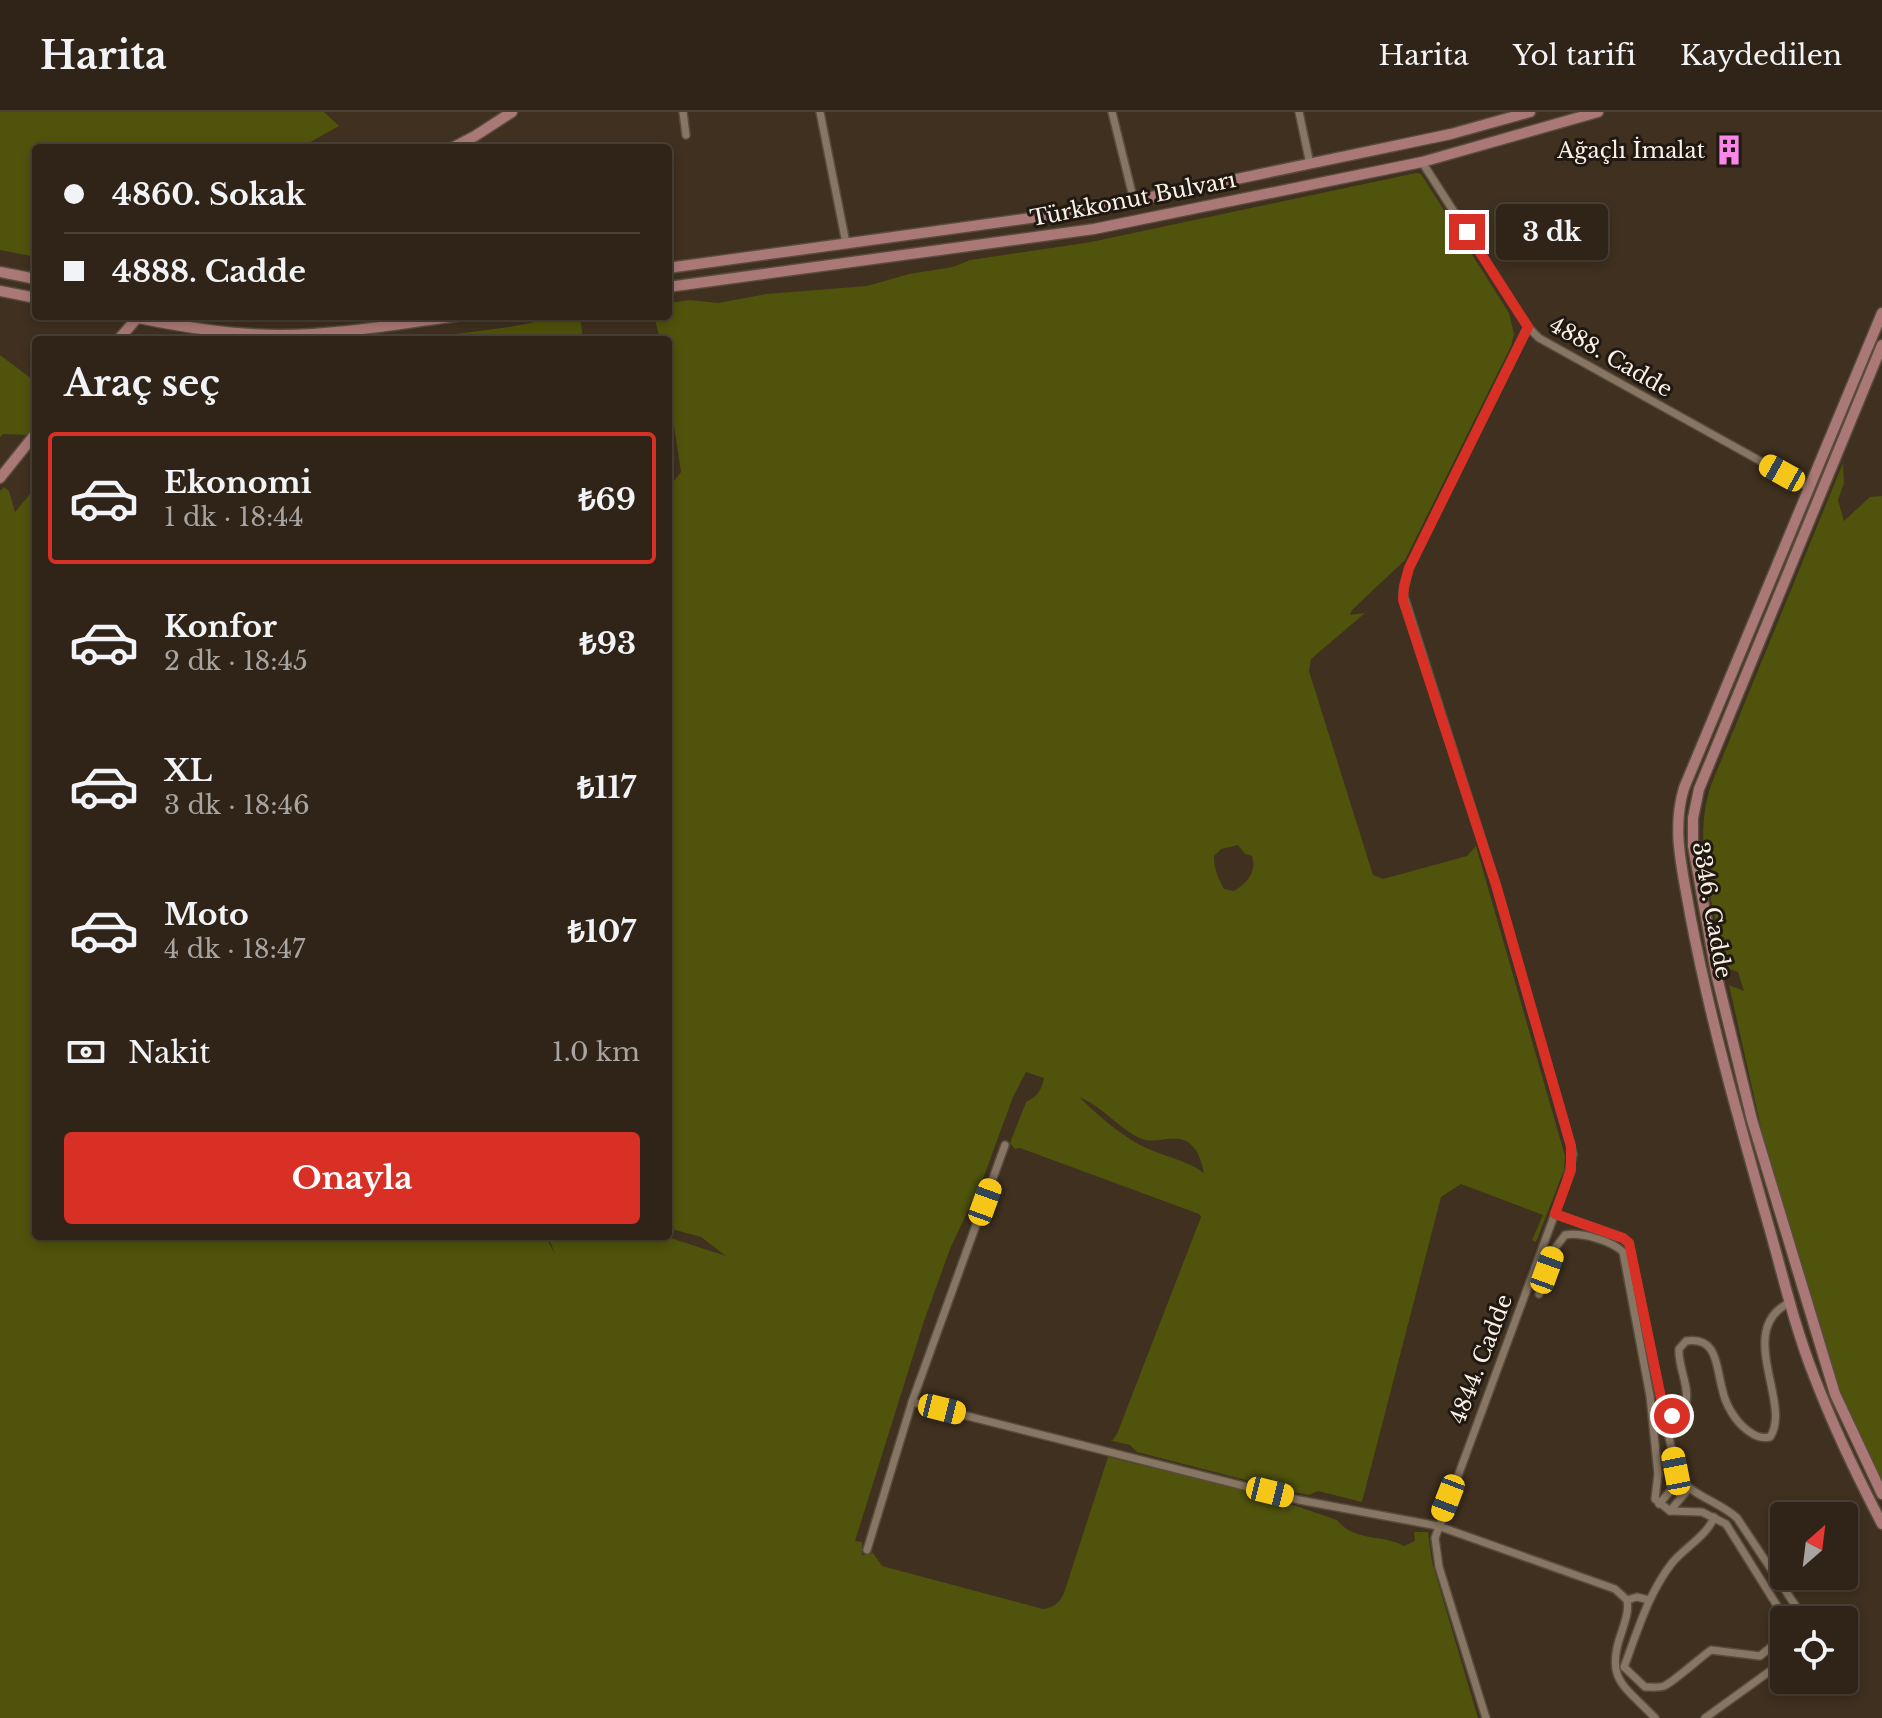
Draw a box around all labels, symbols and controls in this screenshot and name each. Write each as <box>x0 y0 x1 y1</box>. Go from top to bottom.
text: Harita <box>40 32 167 79</box>
text: Harita <box>1378 38 1469 73</box>
text: Yol tarifi <box>1513 38 1636 73</box>
text: Kaydedilen <box>1680 38 1842 73</box>
building icon: Ağaçlı İmalat <box>1712 133 1746 167</box>
place label: Ağaçlı İmalat <box>1556 136 1706 164</box>
street label: Türkkonut Bulvarı <box>1028 166 1239 232</box>
text: 4860. Sokak <box>112 176 306 213</box>
callout: 3 dk <box>1495 204 1607 260</box>
route end <box>1449 214 1485 250</box>
text: 3 dk <box>1523 216 1581 248</box>
text: 4888. Cadde <box>112 253 306 290</box>
street label: 4888. Cadde <box>1545 311 1677 403</box>
text: Araç seç <box>64 361 220 406</box>
car <box>1755 451 1809 495</box>
icon: car <box>68 462 140 534</box>
text: Ekonomi <box>164 464 311 501</box>
text: ₺69 <box>578 481 636 518</box>
text: 1 dk · 18:44 <box>164 501 304 533</box>
icon: car <box>68 606 140 678</box>
text: Konfor <box>164 608 277 645</box>
text: ₺93 <box>580 625 636 662</box>
text: 2 dk · 18:45 <box>164 645 308 677</box>
icon: car <box>68 750 140 822</box>
text: XL <box>164 752 212 789</box>
text: ₺117 <box>577 769 636 806</box>
text: 3 dk · 18:46 <box>164 789 310 821</box>
street label: 3346. Cadde <box>1687 840 1737 980</box>
icon: car <box>68 894 140 966</box>
text: Moto <box>164 896 249 933</box>
text: ₺107 <box>568 913 636 950</box>
text: 4 dk · 18:47 <box>164 933 305 965</box>
icon: cash <box>64 1030 108 1074</box>
text: Nakit <box>128 1034 211 1071</box>
text: 1.0 km <box>552 1036 640 1068</box>
button: Onayla <box>64 1132 640 1224</box>
car <box>966 1175 1004 1229</box>
car <box>1528 1243 1566 1297</box>
street label: 4844. Cadde <box>1444 1291 1518 1427</box>
car <box>916 1392 968 1426</box>
route start <box>1654 1398 1690 1434</box>
car <box>1660 1445 1692 1497</box>
car <box>1428 1471 1468 1525</box>
car <box>1244 1475 1296 1509</box>
north arrow <box>1770 1502 1858 1590</box>
map controls <box>1770 1502 1858 1694</box>
button: locate <box>1770 1606 1858 1694</box>

